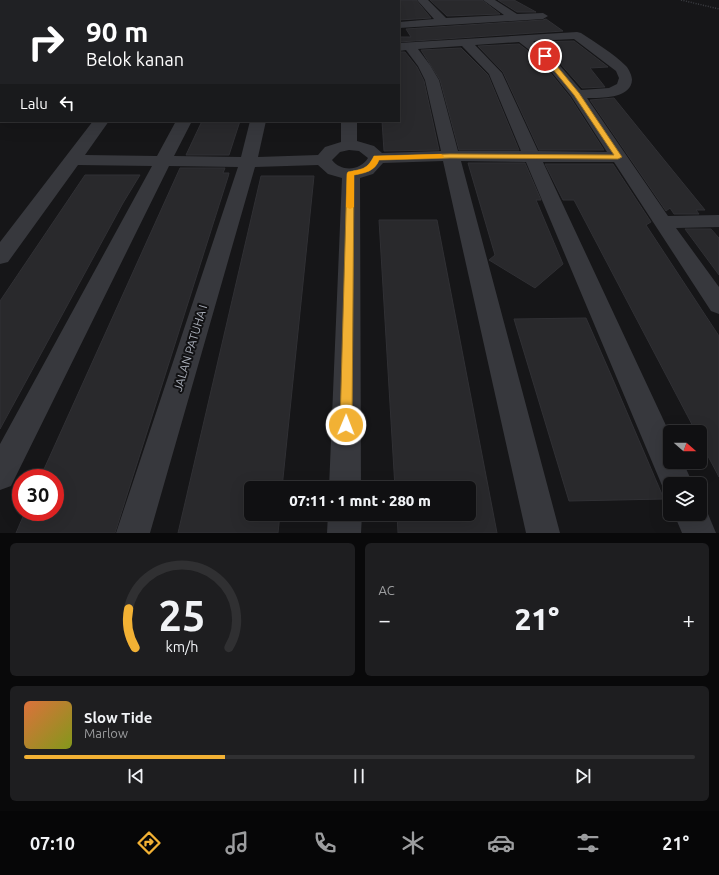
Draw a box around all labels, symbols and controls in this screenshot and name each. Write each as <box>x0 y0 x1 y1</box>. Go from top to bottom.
icon: right <box>20 16 72 68</box>
text: 90 m <box>86 16 148 47</box>
pin <box>528 39 562 73</box>
icon: arrive <box>534 45 556 67</box>
text: Belok kanan <box>86 49 184 69</box>
icon: left <box>56 92 78 114</box>
text: Lalu <box>20 95 48 112</box>
street label: JALAN PATUHA I <box>171 303 209 393</box>
position arrow <box>325 404 367 446</box>
north arrow <box>663 425 707 469</box>
map controls <box>663 425 707 521</box>
speed limit sign: 30 <box>12 469 64 521</box>
button: layers <box>663 477 707 521</box>
text: 07:11 · 1 mnt · 280 m <box>289 492 431 509</box>
text: AC <box>379 583 395 597</box>
text: 25 <box>159 591 206 638</box>
text: 21° <box>514 602 559 636</box>
text: − <box>379 607 391 632</box>
text: + <box>683 607 695 632</box>
text: km/h <box>166 638 199 654</box>
text: Slow Tide <box>84 709 152 726</box>
text: Marlow <box>84 726 128 740</box>
icon: previous <box>125 765 147 787</box>
icon: pause <box>348 765 370 787</box>
icon: next <box>572 765 594 787</box>
icon: directions <box>135 829 163 857</box>
icon: music <box>223 829 251 857</box>
icon: phone <box>311 829 339 857</box>
icon: climate <box>399 829 427 857</box>
icon: car <box>487 829 515 857</box>
icon: filters <box>574 829 602 857</box>
text: 07:10 <box>30 833 75 853</box>
text: 21° <box>662 833 689 853</box>

